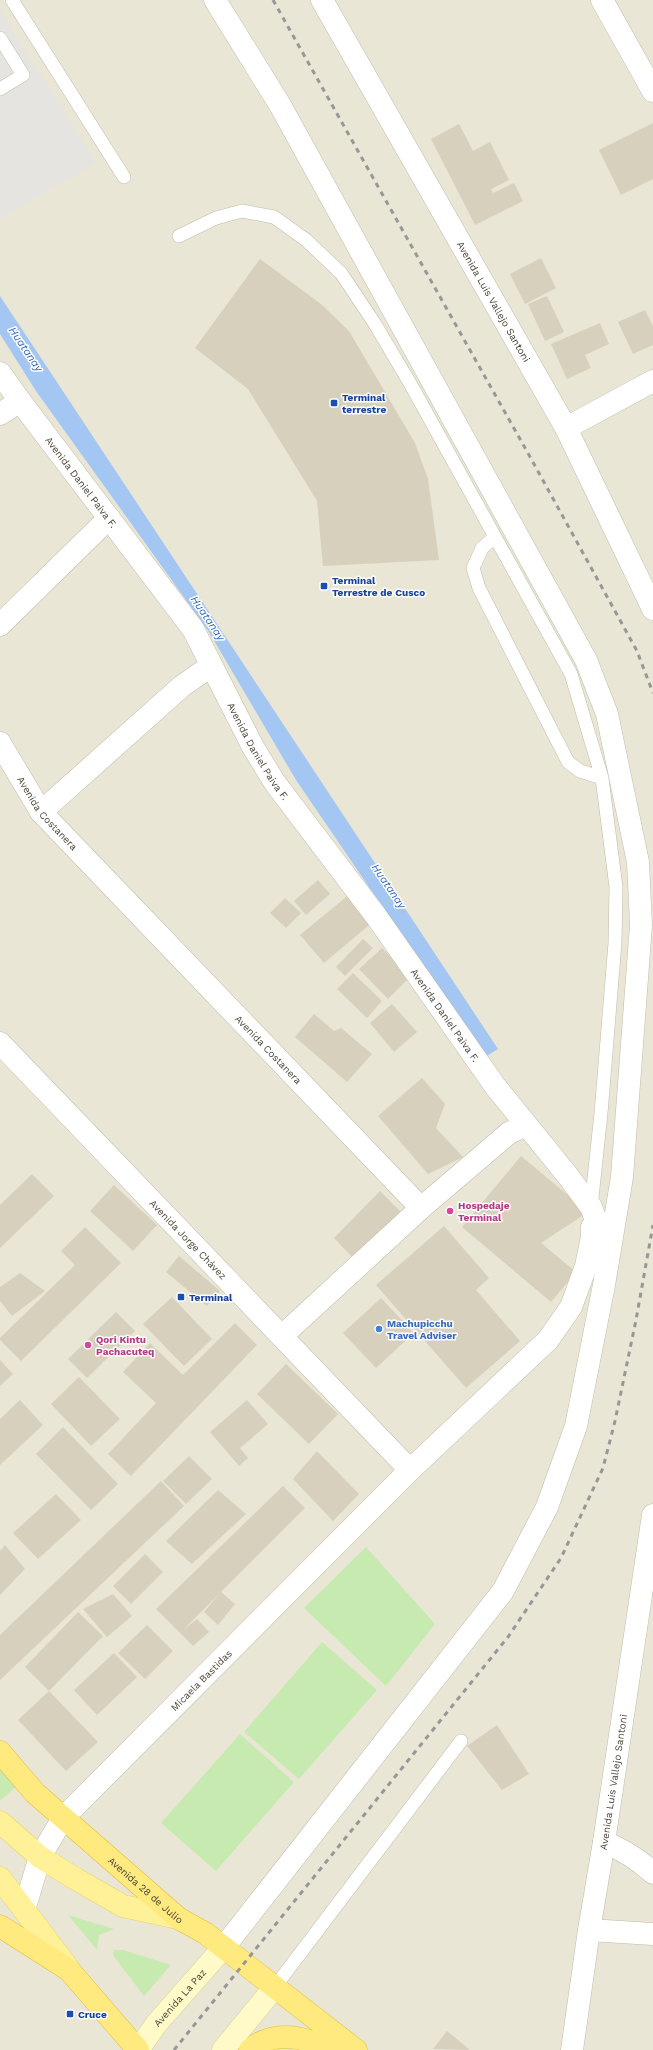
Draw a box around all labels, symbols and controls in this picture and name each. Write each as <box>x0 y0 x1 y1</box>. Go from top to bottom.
street label: Avenida Luis Vallejo Santoni <box>455 239 532 364</box>
water label: Huatanay <box>6 324 46 375</box>
place label: Terminal terrestre <box>342 392 386 415</box>
marker: Terminal terrestre <box>329 398 339 408</box>
street label: Avenida Daniel Paiva F. <box>43 435 119 530</box>
place label: Terminal Terrestre de Cusco <box>332 575 425 598</box>
marker: Terminal Terrestre de Cusco <box>319 581 329 591</box>
water label: Huatanay <box>188 593 228 644</box>
street label: Avenida Daniel Paiva F. <box>225 701 291 802</box>
street label: Avenida Costanera <box>15 774 80 853</box>
water label: Huatanay <box>369 861 409 912</box>
street label: Avenida Daniel Paiva F. <box>409 967 481 1064</box>
street label: Avenida Costanera <box>233 1013 304 1086</box>
street label: Avenida Jorge Chávez <box>147 1198 229 1282</box>
place label: Hospedaje Terminal <box>458 1200 510 1223</box>
marker: Hospedaje Terminal <box>445 1206 455 1216</box>
marker: Terminal <box>176 1292 186 1302</box>
place label: Terminal <box>189 1292 233 1303</box>
place label: Machupicchu Travel Adviser <box>387 1318 457 1341</box>
marker: Machupicchu Travel Adviser <box>374 1324 384 1334</box>
place label: Qori Kintu Pachacuteq <box>96 1334 154 1357</box>
marker: Qori Kintu Pachacuteq <box>83 1340 93 1350</box>
street label: Micaela Bastidas <box>169 1648 234 1713</box>
street label: Avenida Luis Vallejo Santoni <box>598 1714 629 1851</box>
street label: Avenida 28 de Julio <box>106 1855 185 1926</box>
street label: Avenida La Paz <box>152 1967 208 2029</box>
marker: Cruce <box>65 2009 75 2019</box>
place label: Cruce <box>78 2009 107 2020</box>

